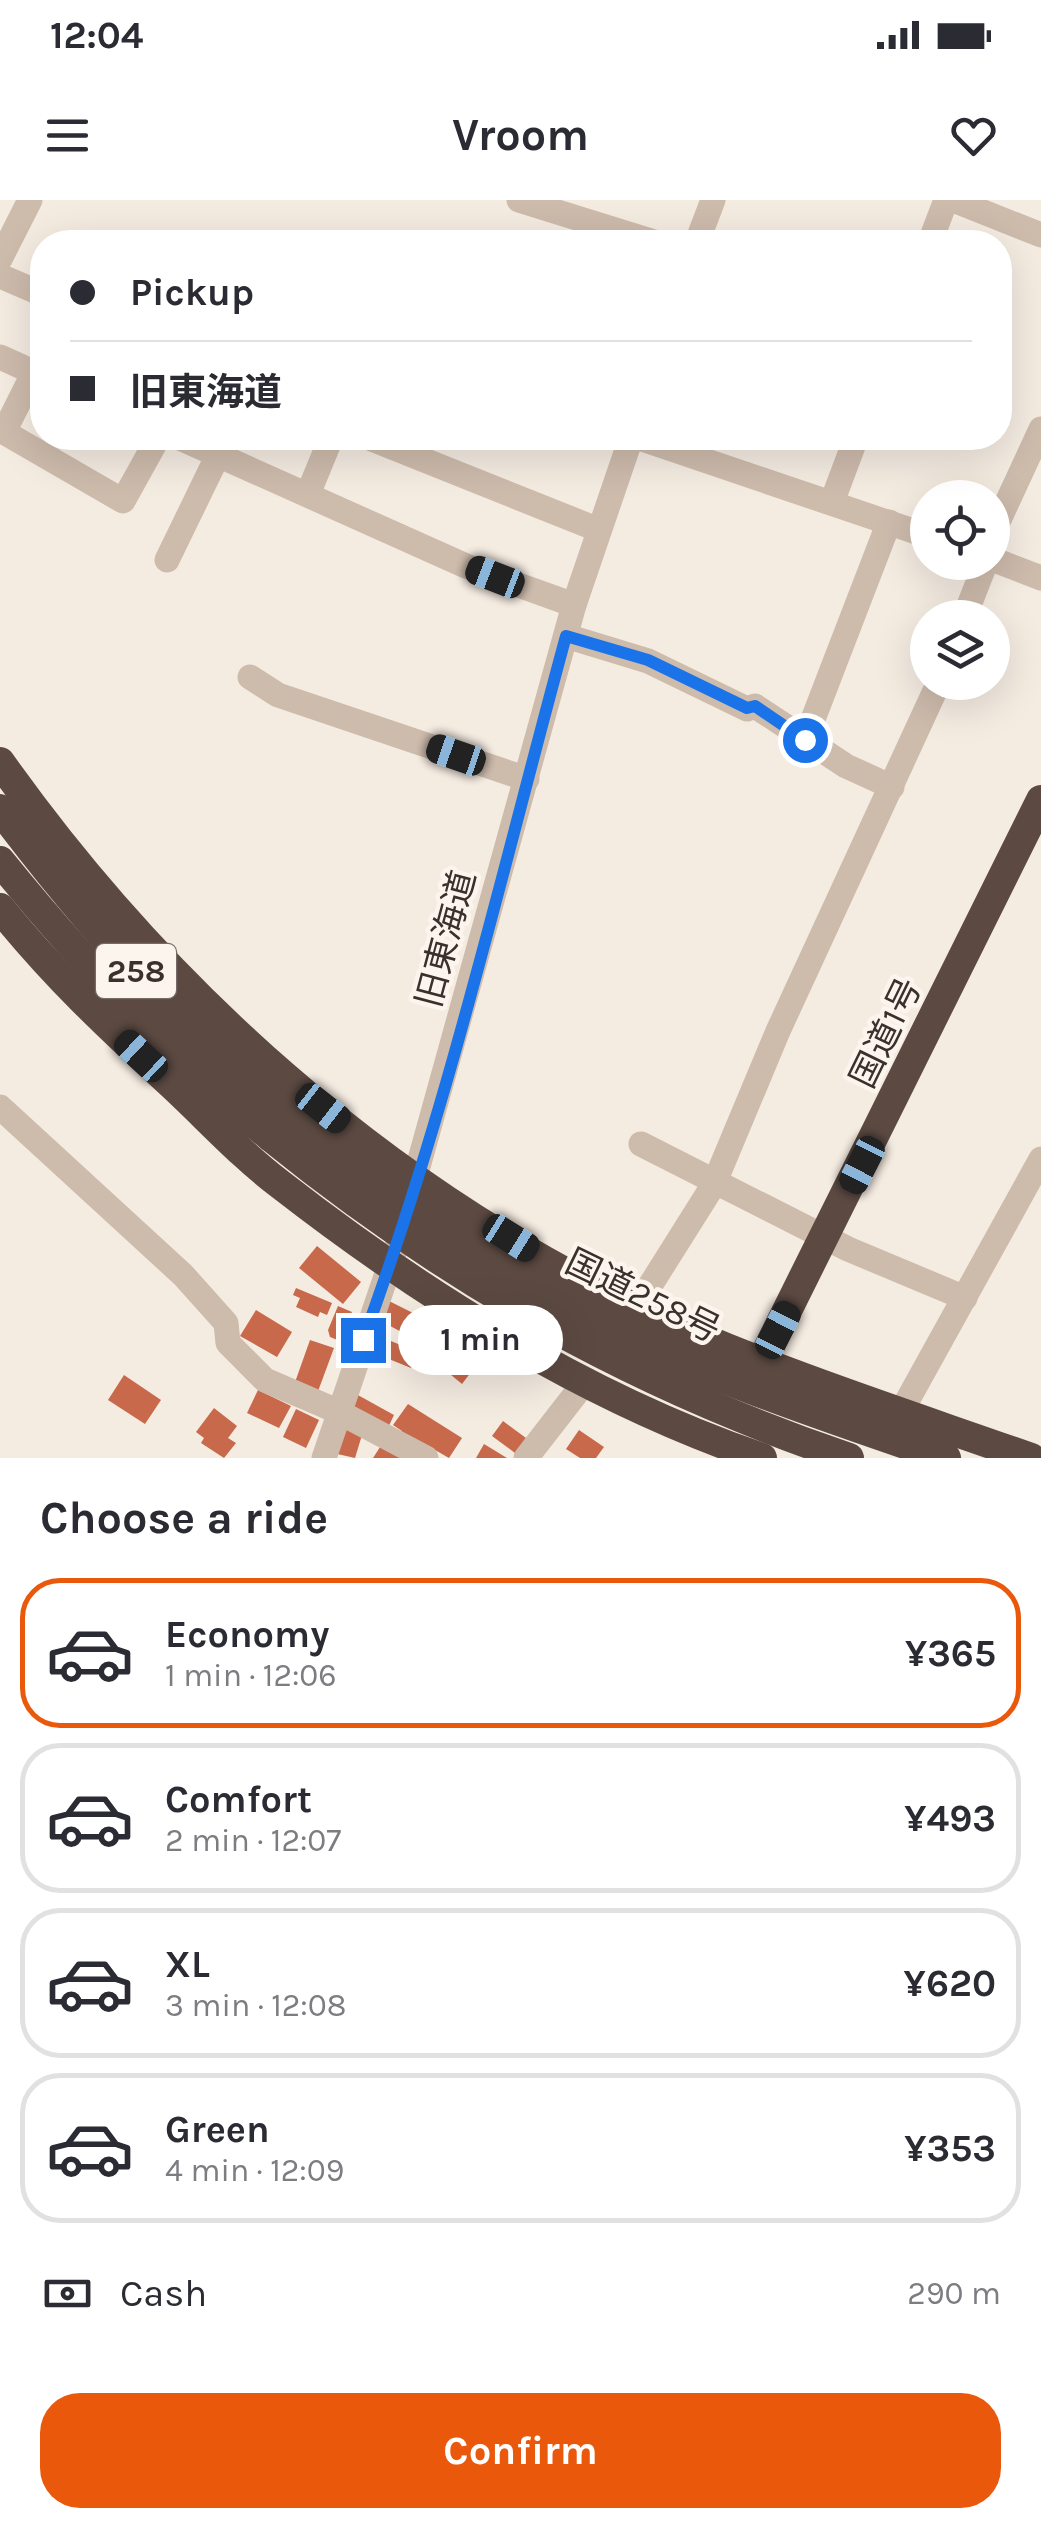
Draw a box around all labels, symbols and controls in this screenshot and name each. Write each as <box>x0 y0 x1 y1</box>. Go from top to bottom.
text: 12:04 <box>50 13 143 58</box>
icon: menu <box>40 108 95 163</box>
icon: heart <box>946 108 1001 163</box>
text: Vroom <box>452 109 589 161</box>
text: Pickup <box>130 270 254 315</box>
text: 旧東海道 <box>130 370 282 415</box>
map controls <box>910 480 1010 700</box>
button: locate <box>910 480 1010 580</box>
car <box>462 552 528 602</box>
button: layers <box>910 600 1010 700</box>
route start <box>783 718 828 763</box>
car <box>423 731 489 779</box>
street label: 旧東海道 <box>408 866 484 1012</box>
road number: 258 <box>96 944 176 998</box>
street label: 国道1号 <box>842 972 930 1094</box>
car <box>109 1025 173 1087</box>
car <box>290 1078 356 1138</box>
car <box>835 1131 889 1199</box>
car <box>478 1209 544 1267</box>
street label: 国道258号 <box>559 1241 727 1351</box>
car <box>751 1296 805 1364</box>
callout: 1 min <box>398 1305 563 1375</box>
route end <box>341 1318 386 1363</box>
text: 1 min <box>440 1321 521 1358</box>
text: Choose a ride <box>40 1492 328 1544</box>
icon: car <box>45 1608 135 1698</box>
text: Economy <box>165 1612 329 1657</box>
text: ¥365 <box>905 1631 996 1676</box>
text: 1 min · 12:06 <box>165 1657 337 1694</box>
icon: car <box>45 1773 135 1863</box>
text: Comfort <box>165 1777 312 1822</box>
text: ¥493 <box>904 1796 996 1841</box>
text: 2 min · 12:07 <box>165 1822 341 1859</box>
icon: car <box>45 1938 135 2028</box>
text: XL <box>165 1942 210 1987</box>
text: ¥620 <box>904 1961 996 2006</box>
text: 3 min · 12:08 <box>165 1987 346 2024</box>
icon: car <box>45 2103 135 2193</box>
text: Green <box>165 2107 270 2152</box>
text: ¥353 <box>904 2126 996 2171</box>
text: 4 min · 12:09 <box>165 2152 344 2189</box>
icon: cash <box>40 2266 95 2321</box>
text: Cash <box>120 2271 207 2316</box>
text: 290 m <box>907 2275 1001 2312</box>
button: Confirm <box>40 2393 1001 2508</box>

